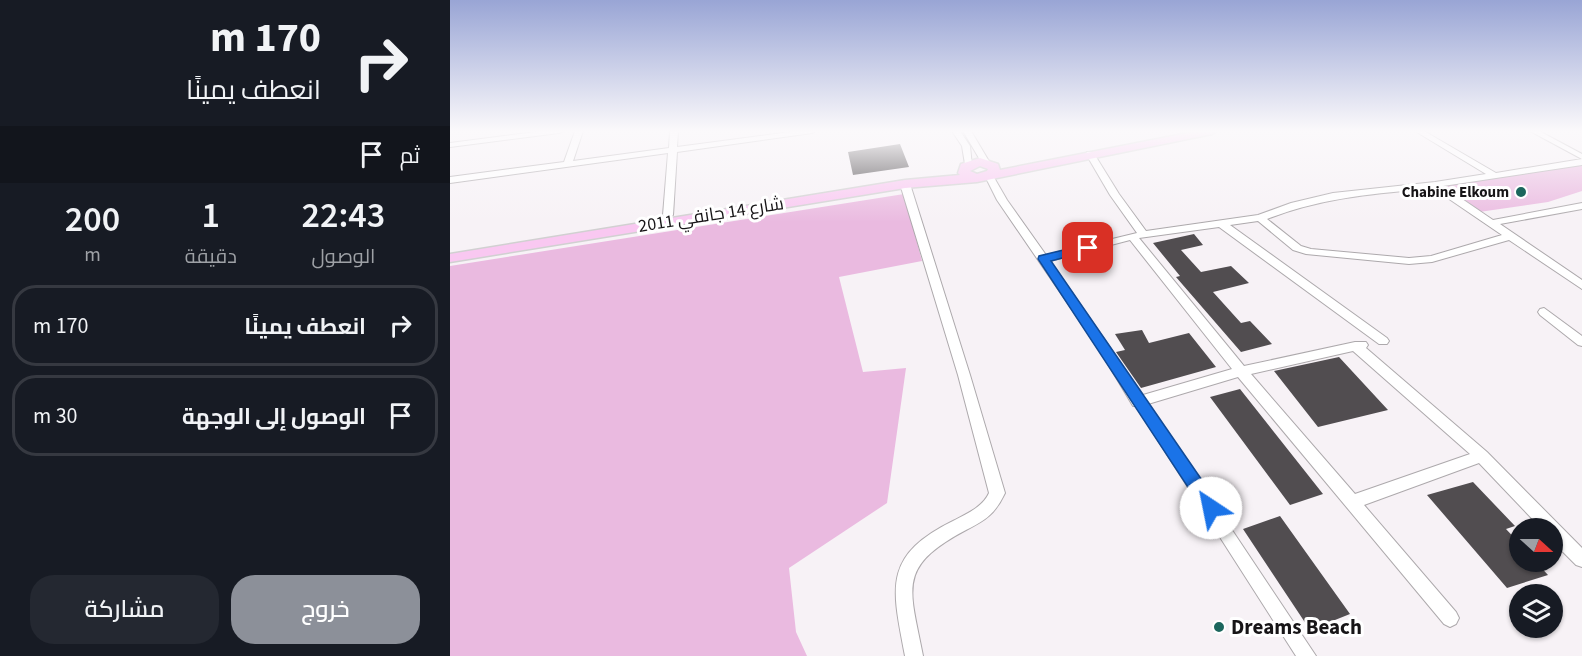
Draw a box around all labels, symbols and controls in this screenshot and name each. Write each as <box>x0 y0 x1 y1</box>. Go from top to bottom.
text: 170 m <box>210 8 321 68</box>
icon: right <box>342 24 420 102</box>
text: انعطف يمينًا <box>186 71 321 110</box>
icon: arrive <box>355 138 388 171</box>
text: ثم <box>400 140 420 172</box>
place label: Chabine Elkoum <box>1402 182 1509 203</box>
marker: Chabine Elkoum <box>1514 185 1528 199</box>
text: 1 <box>202 190 220 241</box>
text: 22:43 <box>302 190 385 241</box>
street label: شارع 14 جانفي 2011 <box>636 191 786 240</box>
text: 200 <box>65 194 120 245</box>
pin <box>1062 222 1113 273</box>
icon: arrive <box>1071 231 1104 264</box>
text: m <box>84 241 101 269</box>
text: دقيقة <box>185 243 237 271</box>
text: الوصول <box>312 243 375 271</box>
icon: right <box>384 309 417 342</box>
text: 170 m <box>33 310 88 342</box>
text: انعطف يمينًا <box>244 311 366 343</box>
icon: arrive <box>384 399 417 432</box>
text: 30 m <box>33 400 78 432</box>
text: الوصول إلى الوجهة <box>182 401 366 433</box>
position arrow <box>1179 476 1243 540</box>
north arrow <box>1509 518 1563 572</box>
map controls <box>1509 518 1563 638</box>
button: مشاركة <box>30 575 219 644</box>
button: خروج <box>231 575 420 644</box>
button: layers <box>1509 584 1563 638</box>
place label: Dreams Beach <box>1231 612 1362 642</box>
marker: Dreams Beach <box>1212 620 1226 634</box>

